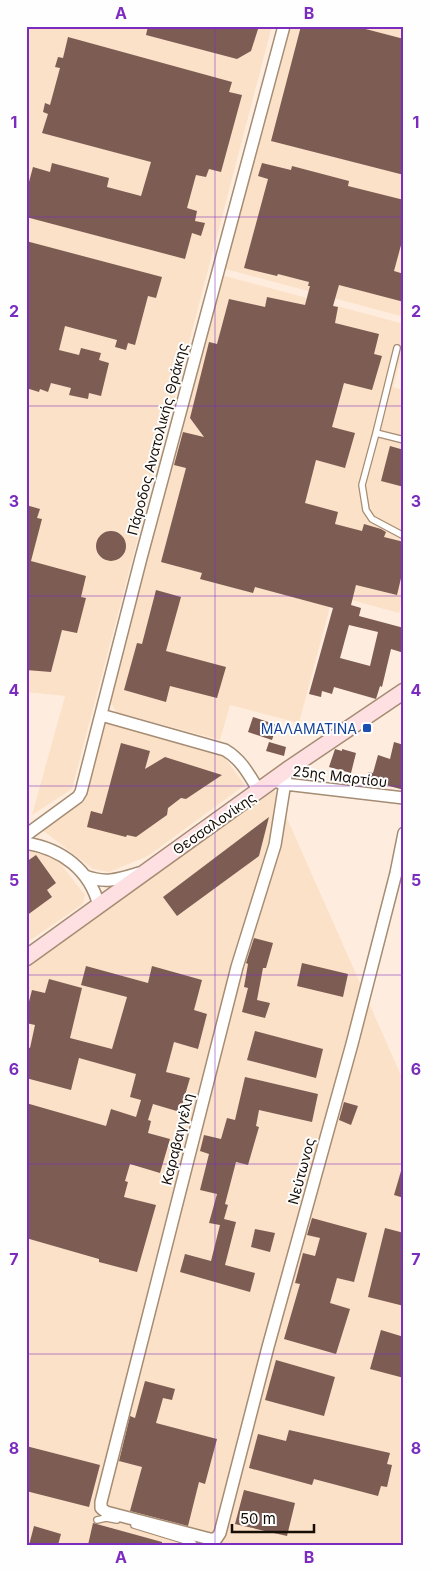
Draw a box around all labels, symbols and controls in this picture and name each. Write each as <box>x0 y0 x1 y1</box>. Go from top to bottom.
text: A <box>115 3 127 23</box>
text: B <box>304 3 314 23</box>
text: 1 <box>11 112 17 132</box>
text: 1 <box>413 112 419 132</box>
text: 2 <box>9 301 19 321</box>
text: 2 <box>411 301 421 321</box>
street label: Πάροδος Ανατολικής Θράκης <box>123 341 191 537</box>
text: 3 <box>9 491 19 511</box>
text: 3 <box>411 491 421 511</box>
text: 4 <box>9 680 20 700</box>
text: 4 <box>411 680 422 700</box>
place label: ΜΑΛΑΜΑΤΙΝΑ <box>261 720 357 737</box>
marker: ΜΑΛΑΜΑΤΙΝΑ <box>361 722 373 734</box>
street label: 25ης Μαρτίου <box>292 762 388 790</box>
street label: Θεσσαλονίκης <box>169 788 259 858</box>
text: 5 <box>9 870 19 890</box>
text: 5 <box>411 870 421 890</box>
text: 6 <box>9 1059 19 1079</box>
text: 6 <box>411 1059 421 1079</box>
street label: Καραβαγγέλη <box>157 1091 197 1187</box>
street label: Νεύτωνος <box>284 1136 318 1206</box>
text: 7 <box>9 1249 19 1269</box>
text: 7 <box>411 1249 421 1269</box>
text: 8 <box>9 1438 19 1458</box>
text: 8 <box>411 1438 421 1458</box>
scale bar <box>232 1501 315 1533</box>
text: 50 m <box>240 1509 276 1528</box>
text: A <box>115 1547 127 1567</box>
text: B <box>304 1547 314 1567</box>

